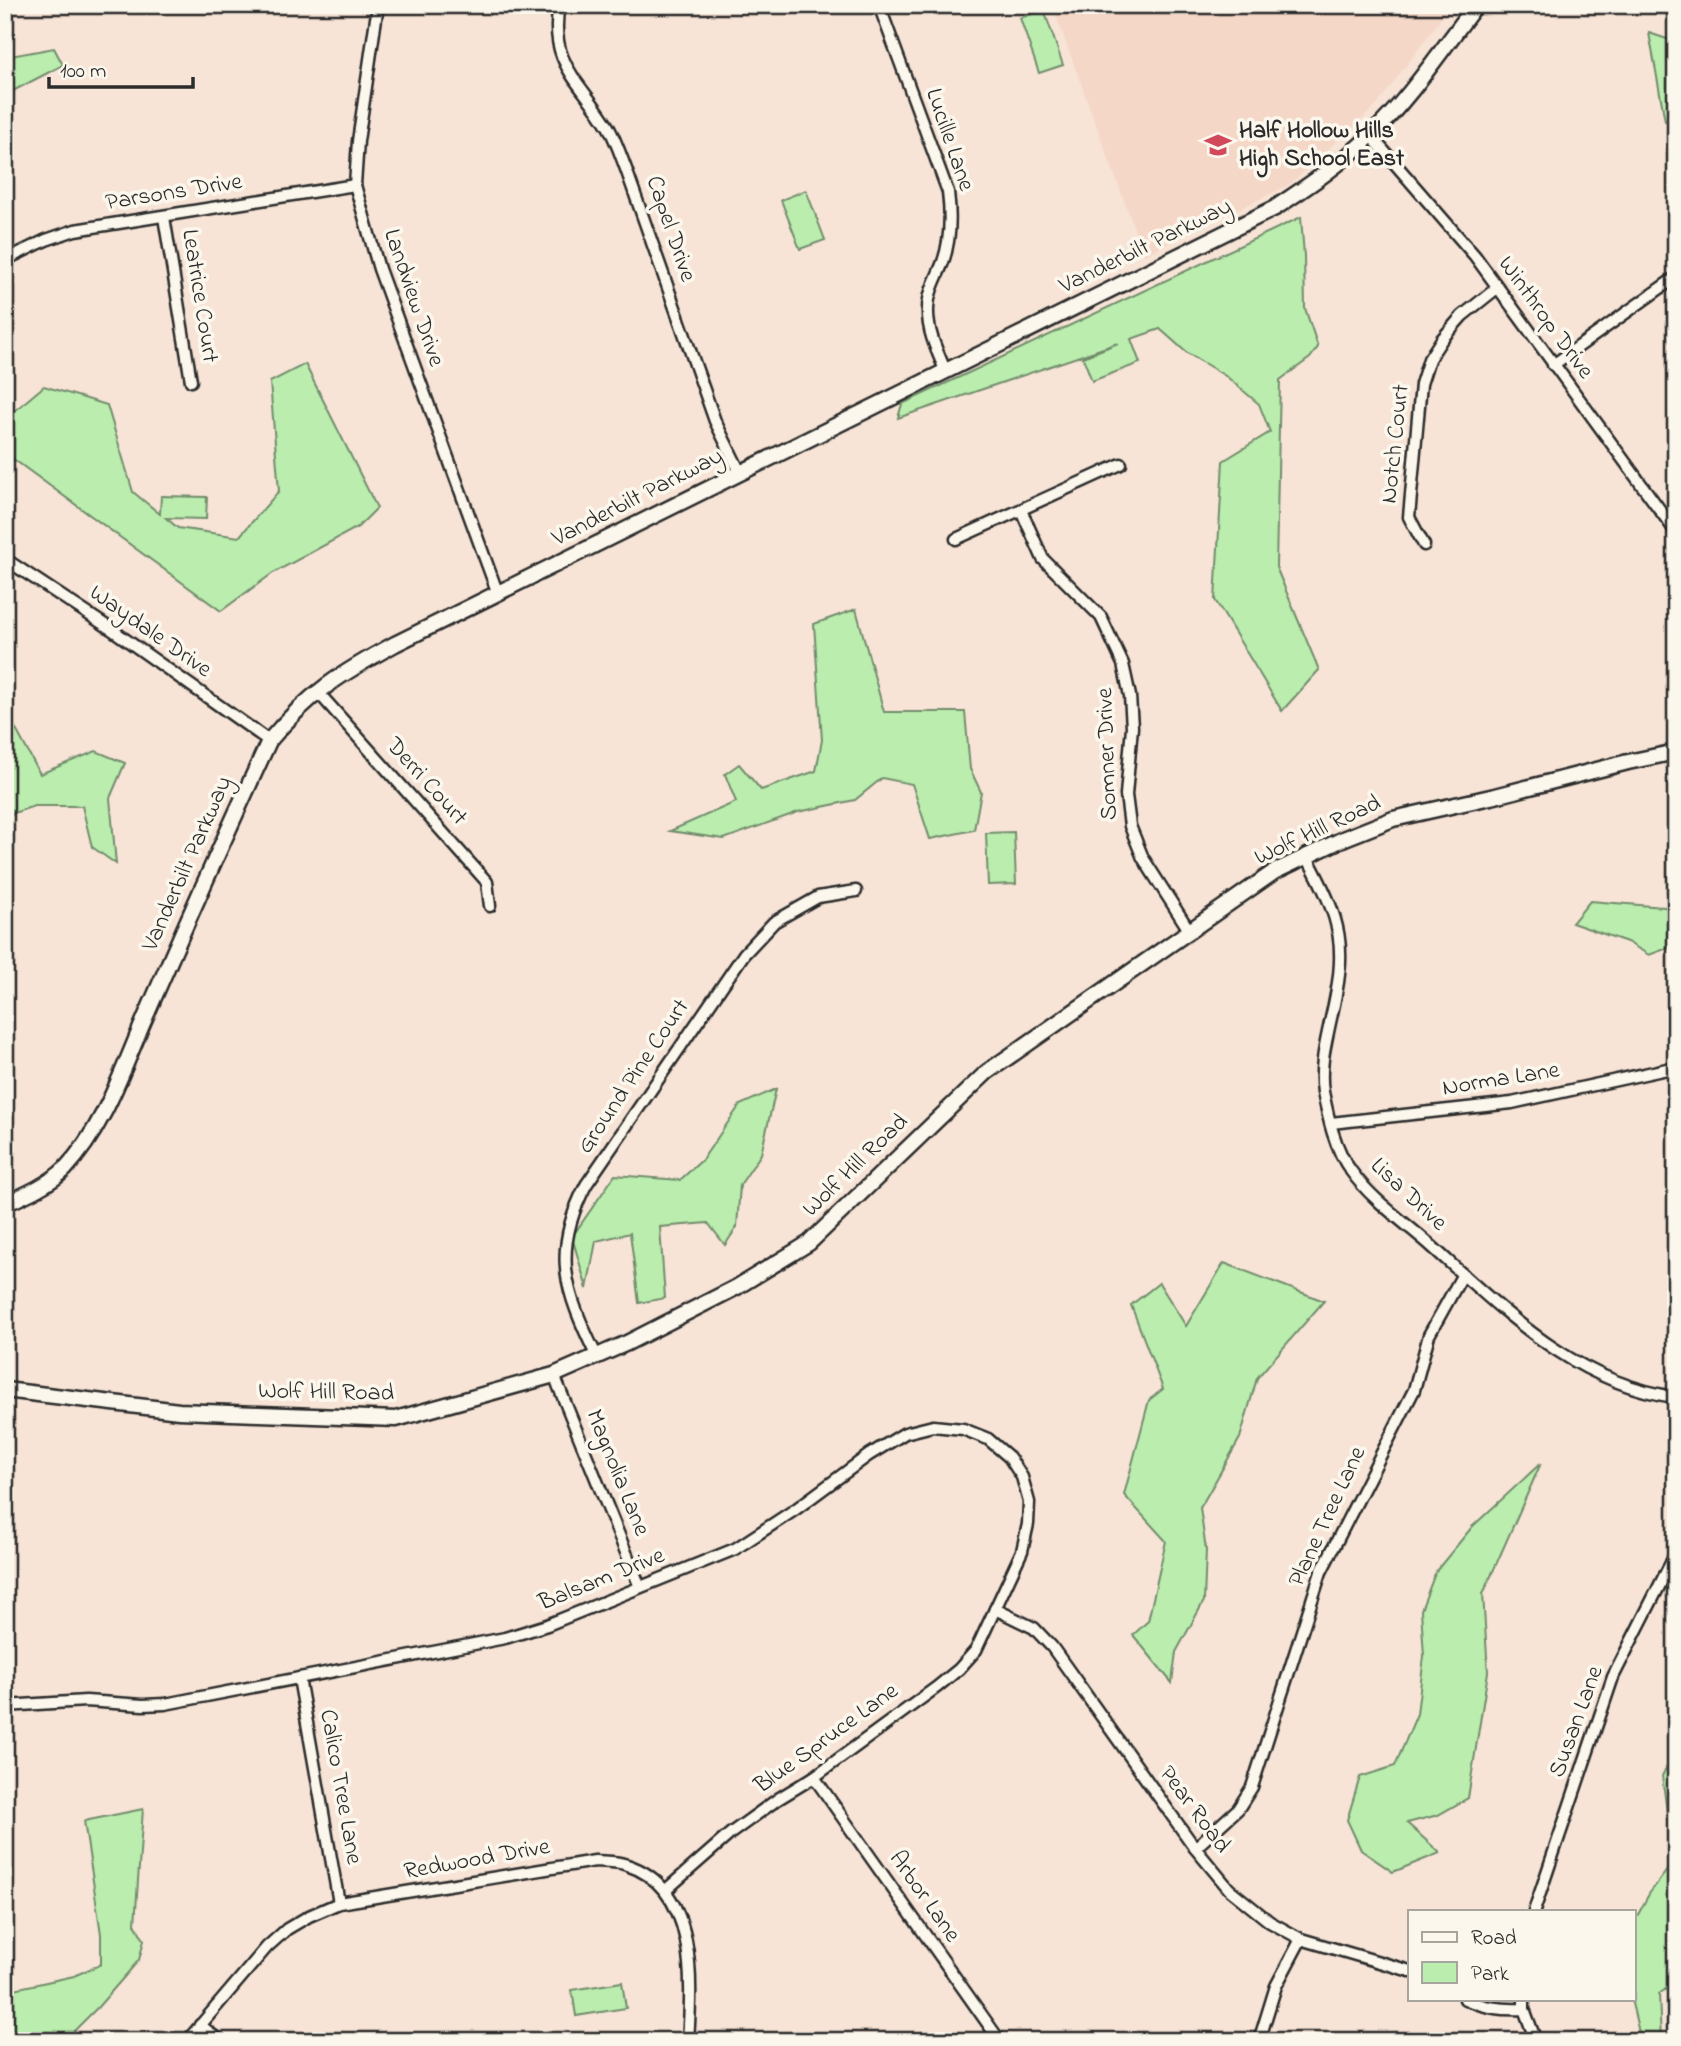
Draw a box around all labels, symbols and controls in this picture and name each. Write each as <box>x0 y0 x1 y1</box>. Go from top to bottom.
scale bar <box>49 46 192 90</box>
text: 100 m <box>60 57 106 87</box>
street label: Lucille Lane <box>915 84 983 196</box>
place label: Half Hollow Hills High School East <box>1239 114 1405 178</box>
school or university icon: Half Hollow Hills High School East <box>1203 130 1233 160</box>
street label: Parsons Drive <box>103 165 245 221</box>
street label: Capel Drive <box>636 171 705 287</box>
street label: Vanderbilt Parkway <box>1053 190 1239 305</box>
street label: Landview Drive <box>373 225 453 372</box>
street label: Leatrice Court <box>171 227 227 365</box>
street label: Winthrop Drive <box>1488 249 1602 387</box>
street label: Notch Court <box>1372 383 1420 505</box>
street label: Vanderbilt Parkway <box>545 440 730 558</box>
street label: Waydale Drive <box>81 577 219 688</box>
street label: Somner Drive <box>1088 687 1128 821</box>
street label: Derri Court <box>376 729 475 834</box>
street label: Vanderbilt Parkway <box>133 771 243 958</box>
street label: Wolf Hill Road <box>1249 786 1388 876</box>
street label: Ground Pine Court <box>569 993 699 1161</box>
street label: Norma Lane <box>1440 1053 1562 1107</box>
street label: Wolf Hill Road <box>795 1106 917 1226</box>
street label: Lisa Drive <box>1362 1150 1455 1240</box>
street label: Wolf Hill Road <box>258 1374 395 1412</box>
street label: Magnolia Lane <box>576 1404 658 1542</box>
street label: Plane Tree Lane <box>1280 1441 1376 1593</box>
street label: Balsam Drive <box>533 1539 670 1622</box>
street label: Susan Lane <box>1541 1661 1613 1783</box>
street label: Blue Spruce Lane <box>747 1675 906 1804</box>
street label: Calico Tree Lane <box>309 1707 371 1867</box>
street label: Pear Road <box>1149 1759 1239 1862</box>
street label: Redwood Drive <box>401 1830 553 1890</box>
street label: Arbor Lane <box>879 1844 969 1950</box>
legend <box>1408 1910 1636 2000</box>
text: Road <box>1471 1924 1517 1954</box>
text: Park <box>1471 1960 1510 1990</box>

